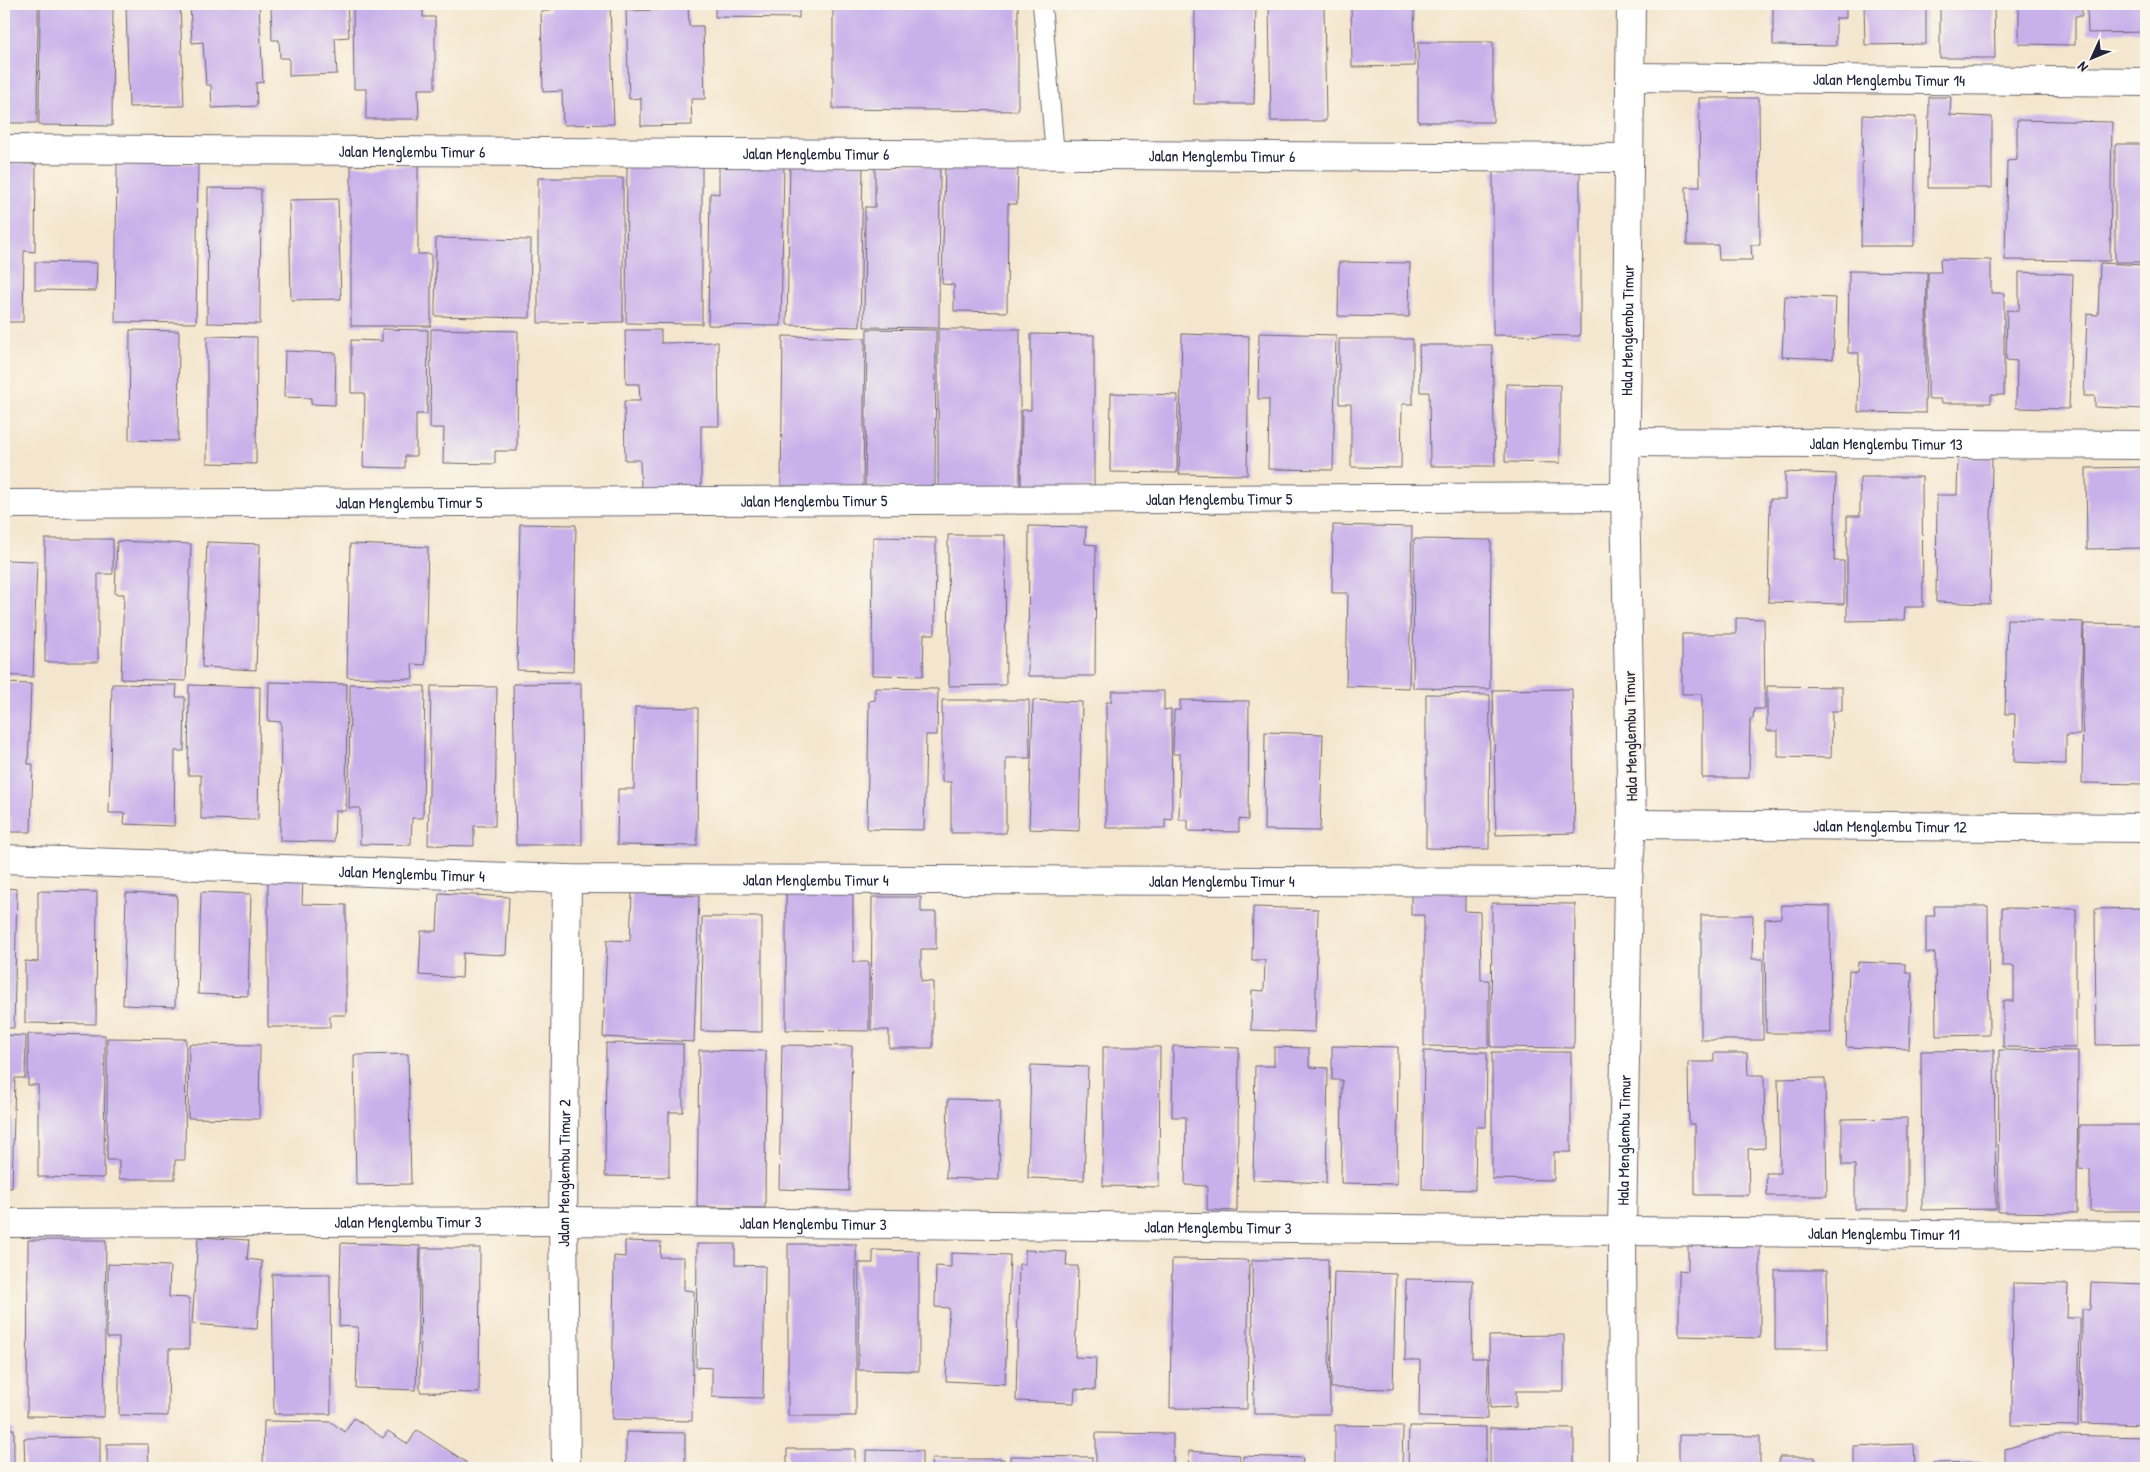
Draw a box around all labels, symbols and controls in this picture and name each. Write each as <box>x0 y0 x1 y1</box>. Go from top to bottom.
north arrow <box>2068 32 2118 82</box>
text: N <box>2072 58 2092 77</box>
street label: Jalan Menglembu Timur 14 <box>1813 68 1965 91</box>
street label: Jalan Menglembu Timur 6 <box>339 140 485 163</box>
street label: Jalan Menglembu Timur 6 <box>743 142 889 165</box>
street label: Jalan Menglembu Timur 6 <box>1149 144 1295 167</box>
street label: Hala Menglembu Timur <box>1615 265 1639 396</box>
street label: Jalan Menglembu Timur 13 <box>1809 432 1963 455</box>
street label: Jalan Menglembu Timur 5 <box>1145 487 1293 510</box>
street label: Jalan Menglembu Timur 5 <box>740 489 888 512</box>
street label: Jalan Menglembu Timur 5 <box>335 491 483 514</box>
street label: Hala Menglembu Timur <box>1618 670 1642 802</box>
street label: Jalan Menglembu Timur 12 <box>1813 814 1967 838</box>
street label: Jalan Menglembu Timur 4 <box>338 860 485 887</box>
street label: Jalan Menglembu Timur 4 <box>742 868 889 891</box>
street label: Jalan Menglembu Timur 4 <box>1148 870 1295 892</box>
street label: Hala Menglembu Timur <box>1611 1074 1636 1206</box>
street label: Jalan Menglembu Timur 2 <box>552 1098 575 1247</box>
street label: Jalan Menglembu Timur 3 <box>334 1210 482 1233</box>
street label: Jalan Menglembu Timur 3 <box>739 1212 887 1235</box>
street label: Jalan Menglembu Timur 3 <box>1144 1216 1292 1239</box>
street label: Jalan Menglembu Timur 11 <box>1808 1222 1960 1245</box>

